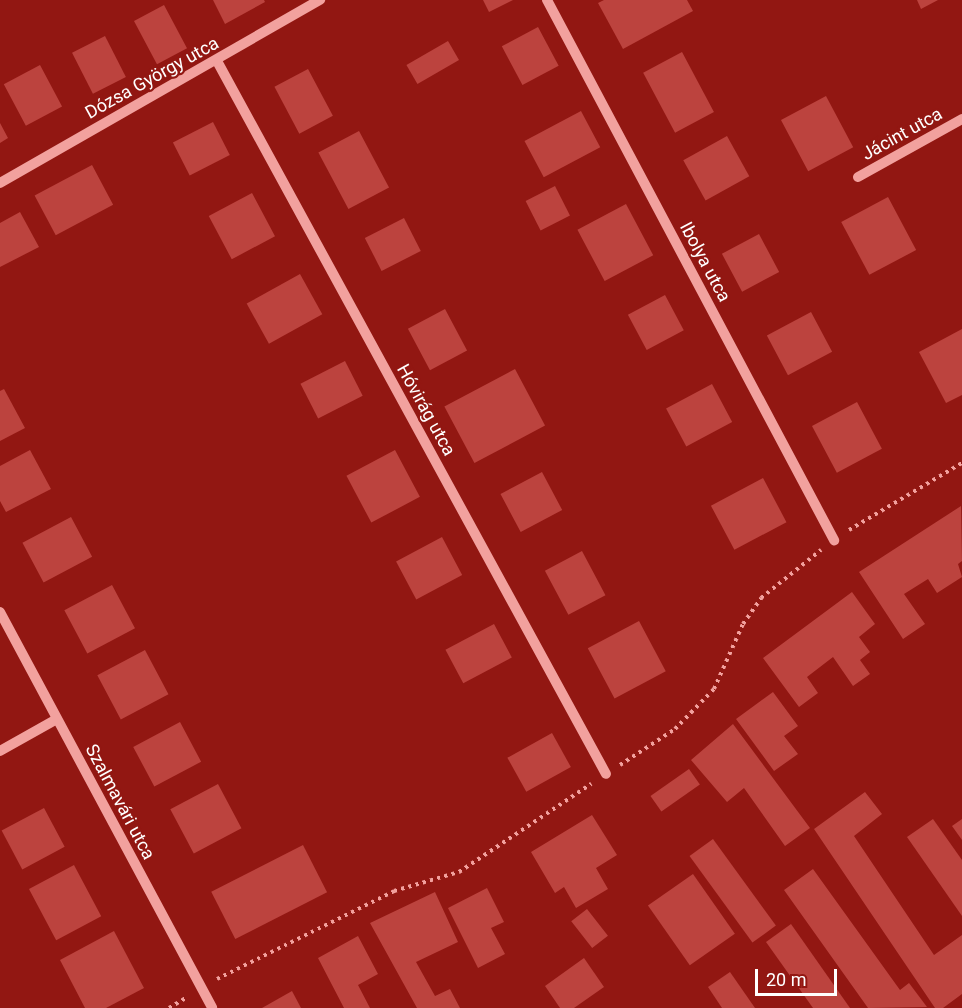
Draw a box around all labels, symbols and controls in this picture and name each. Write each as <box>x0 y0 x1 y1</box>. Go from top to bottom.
street label: Dózsa György utca <box>81 32 223 124</box>
street label: Jácint utca <box>858 103 946 165</box>
street label: Ibolya utca <box>675 218 735 306</box>
street label: Hóvirág utca <box>392 361 460 459</box>
street label: Szalmavári utca <box>81 741 159 863</box>
scale bar <box>758 957 840 995</box>
text: 20 m <box>766 969 806 990</box>

